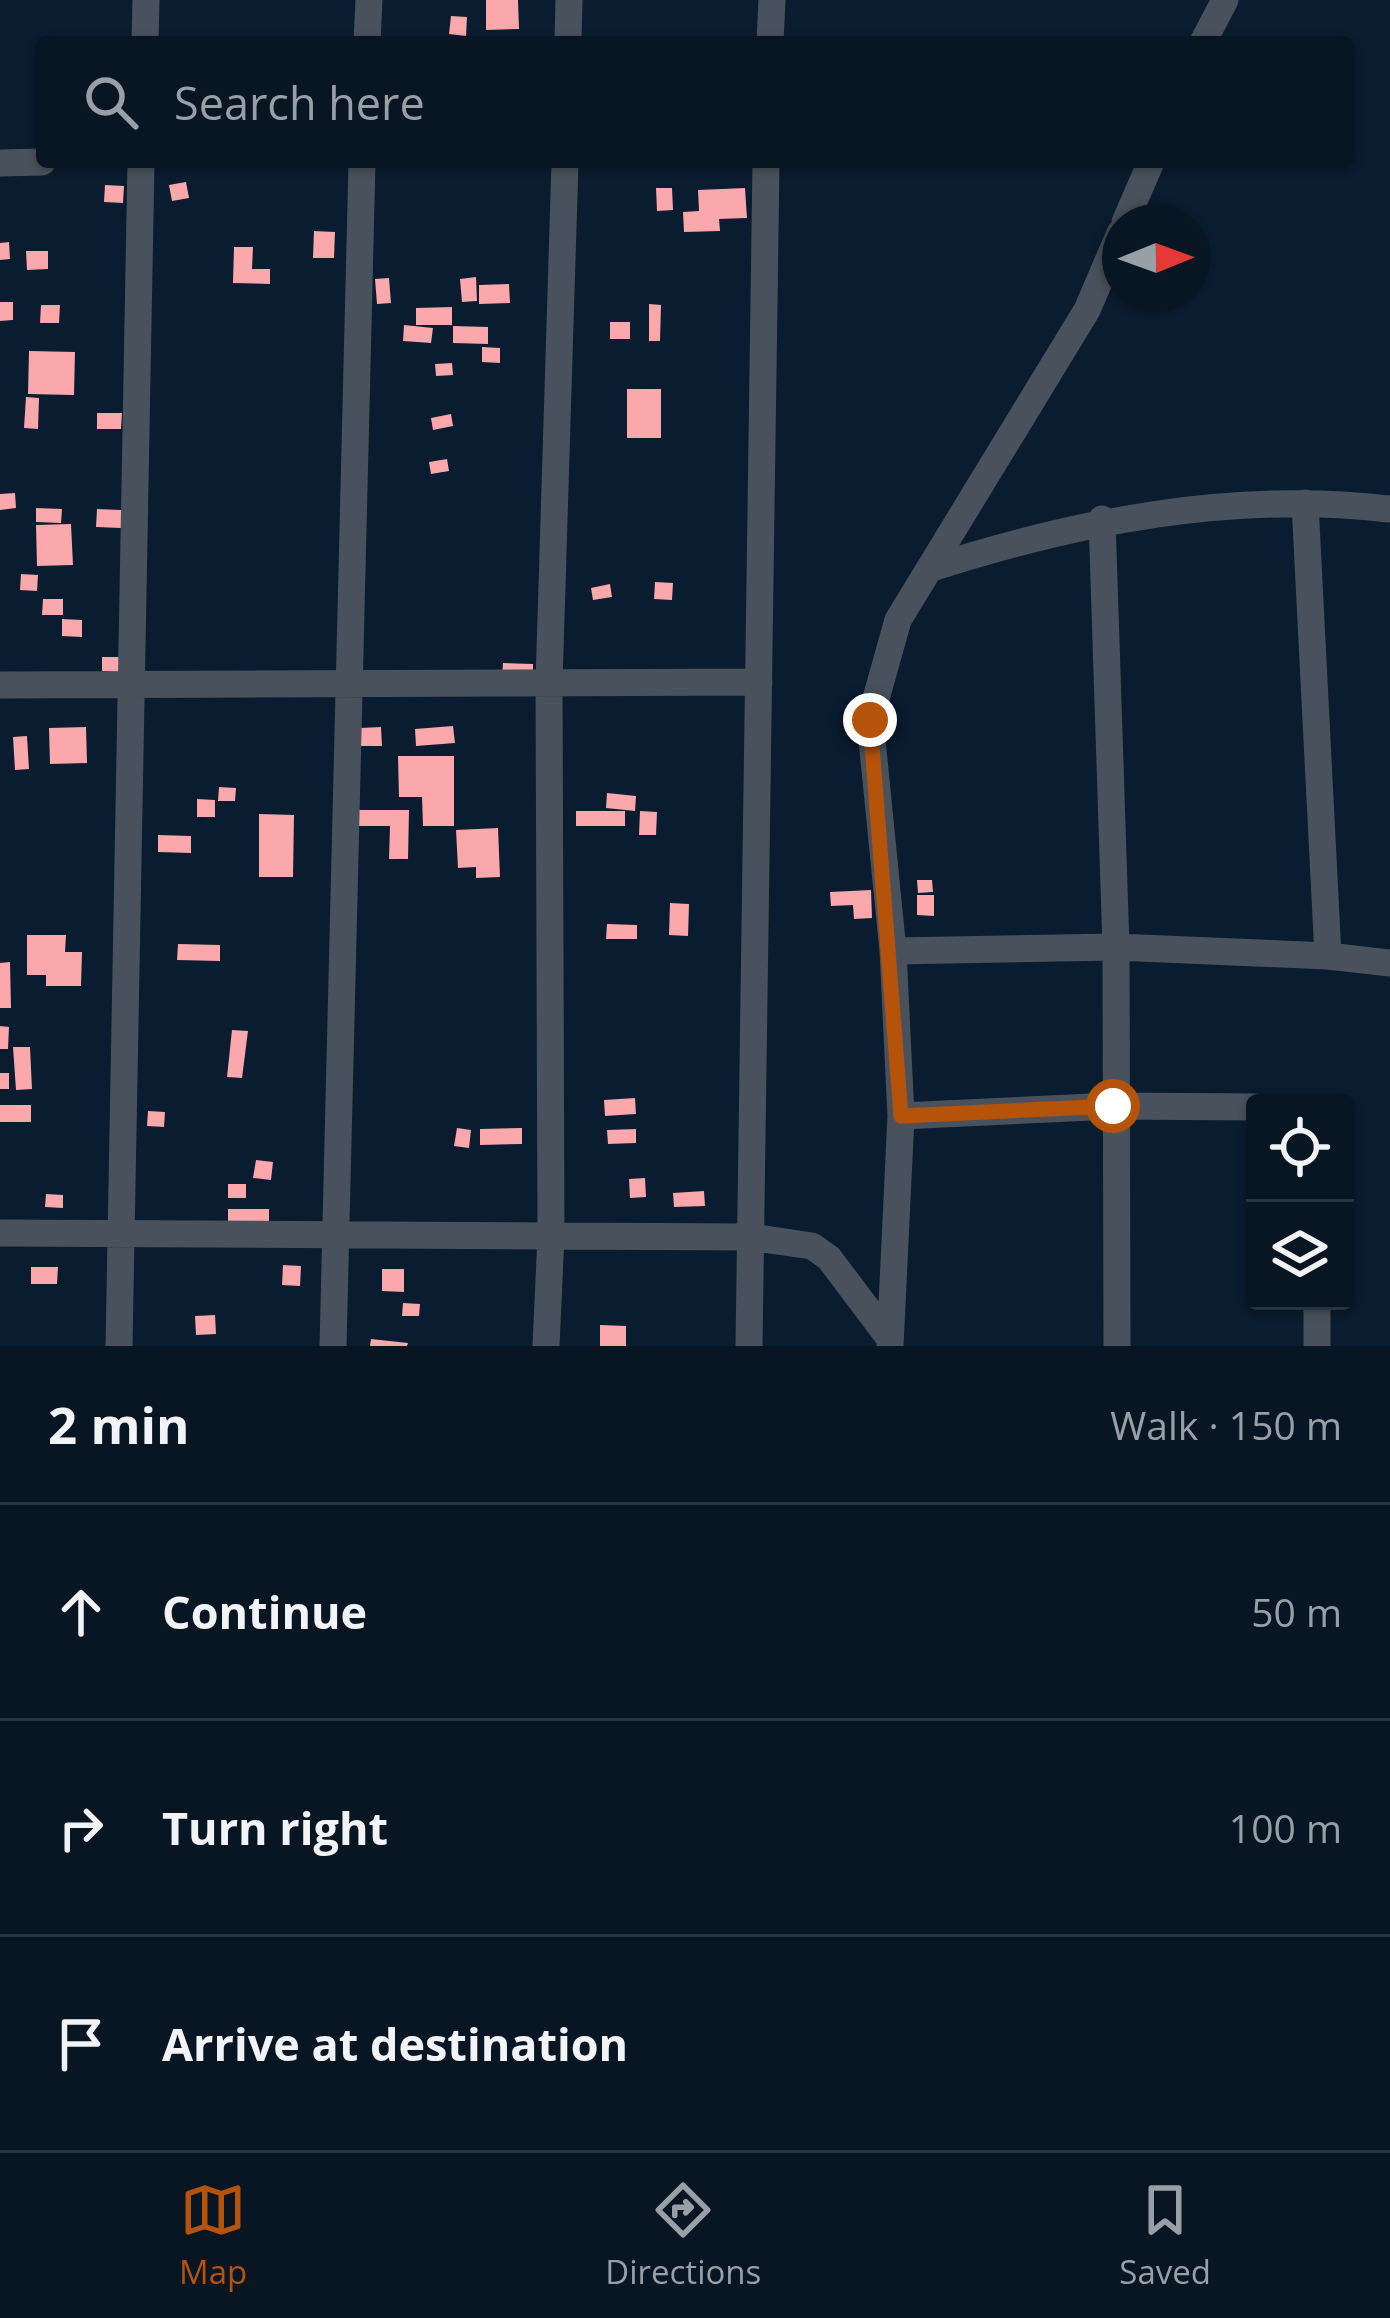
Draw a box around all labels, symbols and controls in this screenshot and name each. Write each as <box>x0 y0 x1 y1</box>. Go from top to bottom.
search box <box>36 36 1354 168</box>
icon: search <box>78 69 144 135</box>
text: Search here <box>174 72 425 133</box>
north arrow <box>1102 204 1210 312</box>
route end <box>843 693 897 747</box>
route start <box>1086 1079 1140 1133</box>
map controls <box>1246 1094 1354 1310</box>
button: locate <box>1246 1094 1354 1202</box>
button: layers <box>1246 1202 1354 1310</box>
text: 2 min <box>48 1389 190 1459</box>
text: Walk · 150 m <box>1110 1398 1342 1451</box>
icon: ahead <box>48 1579 114 1645</box>
text: Continue <box>162 1581 367 1642</box>
text: 50 m <box>1251 1585 1342 1638</box>
icon: right <box>48 1795 114 1861</box>
text: Turn right <box>162 1797 388 1858</box>
text: 100 m <box>1229 1801 1342 1854</box>
icon: arrive <box>48 2011 114 2077</box>
text: Arrive at destination <box>162 2013 628 2074</box>
tab: Map <box>179 2177 247 2294</box>
tab: Directions <box>605 2177 761 2294</box>
tab: Saved <box>1119 2177 1211 2294</box>

